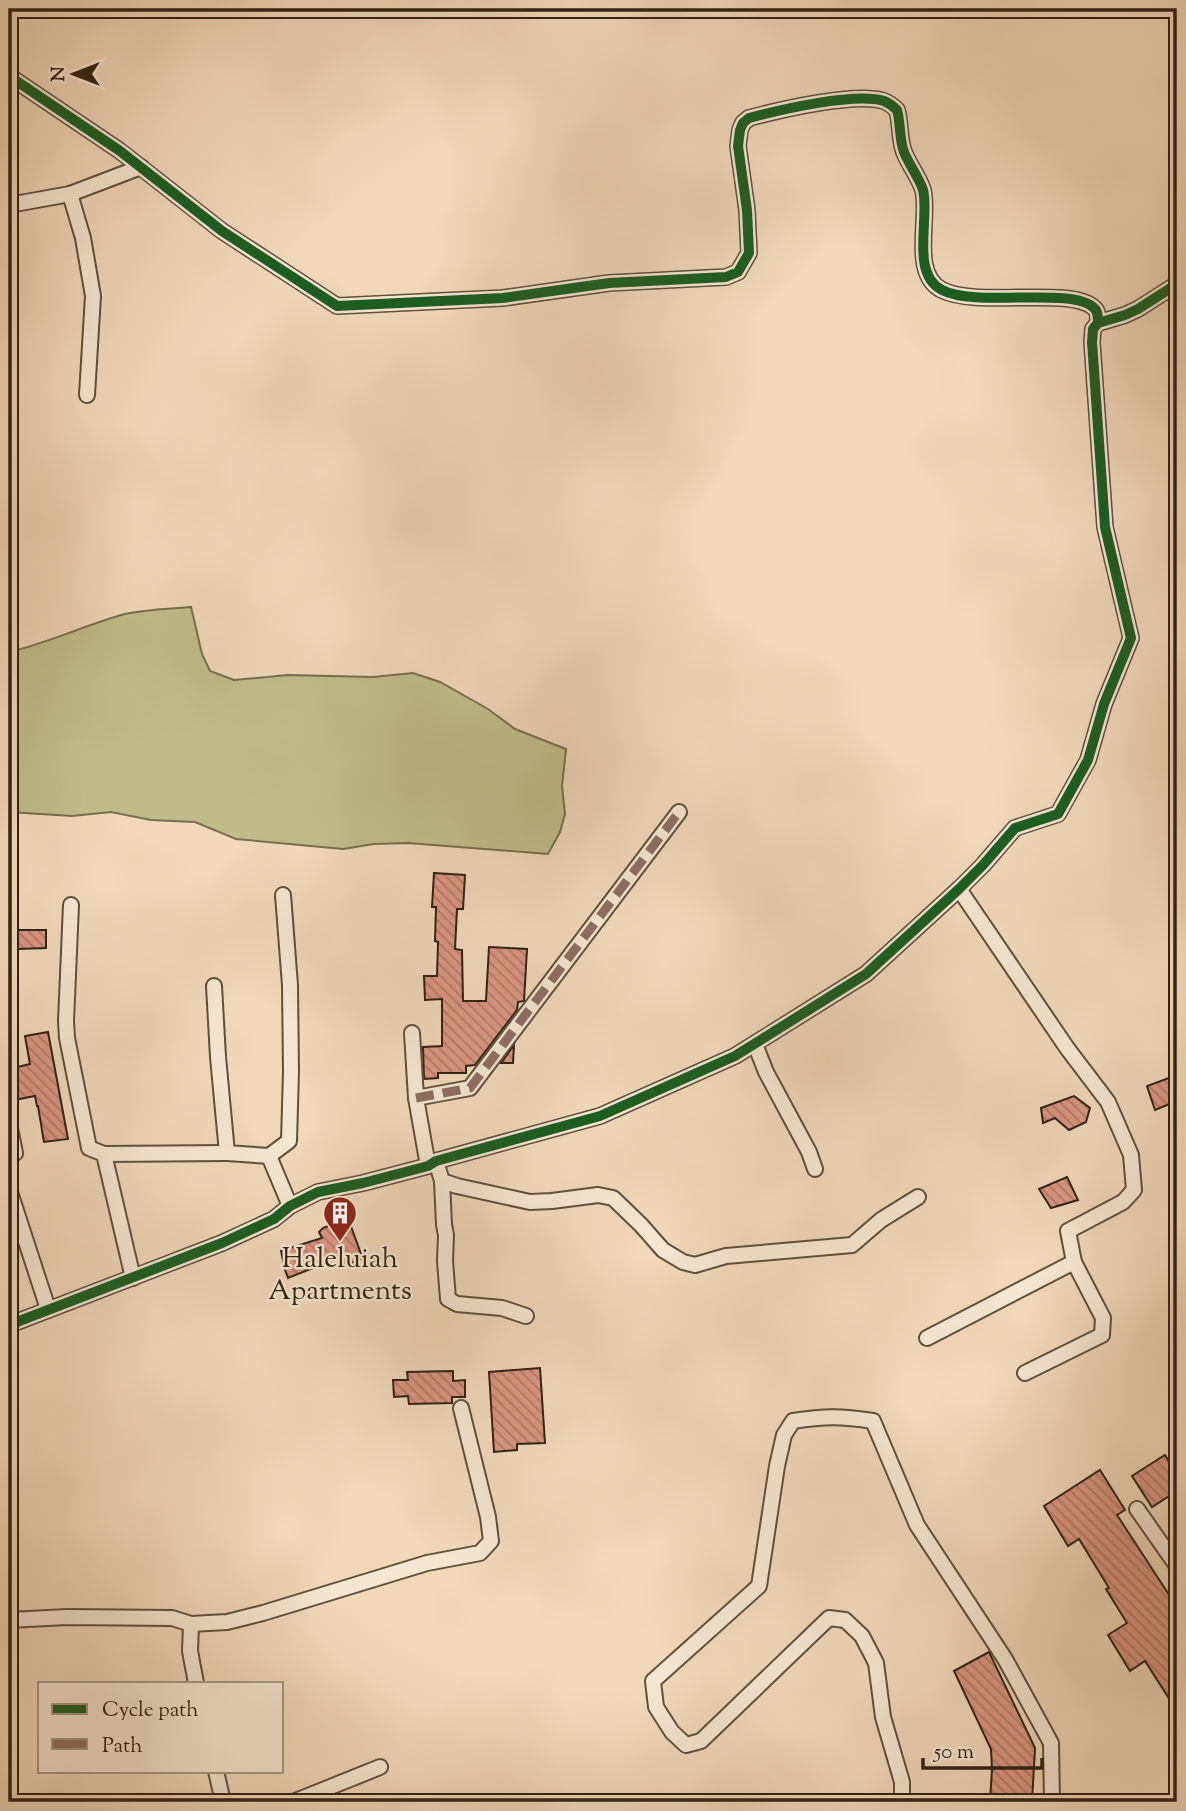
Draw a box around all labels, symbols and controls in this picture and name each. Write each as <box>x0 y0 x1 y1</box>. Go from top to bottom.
north arrow <box>38 38 108 108</box>
text: N <box>46 66 73 82</box>
building icon: Haleluiah Apartments <box>321 1194 359 1243</box>
place label: Haleluiah Apartments <box>268 1240 412 1312</box>
legend <box>38 1682 284 1772</box>
text: Cycle path <box>102 1696 199 1726</box>
scale bar <box>923 1727 1042 1771</box>
text: Path <box>102 1732 143 1762</box>
text: 50 m <box>933 1738 974 1768</box>

